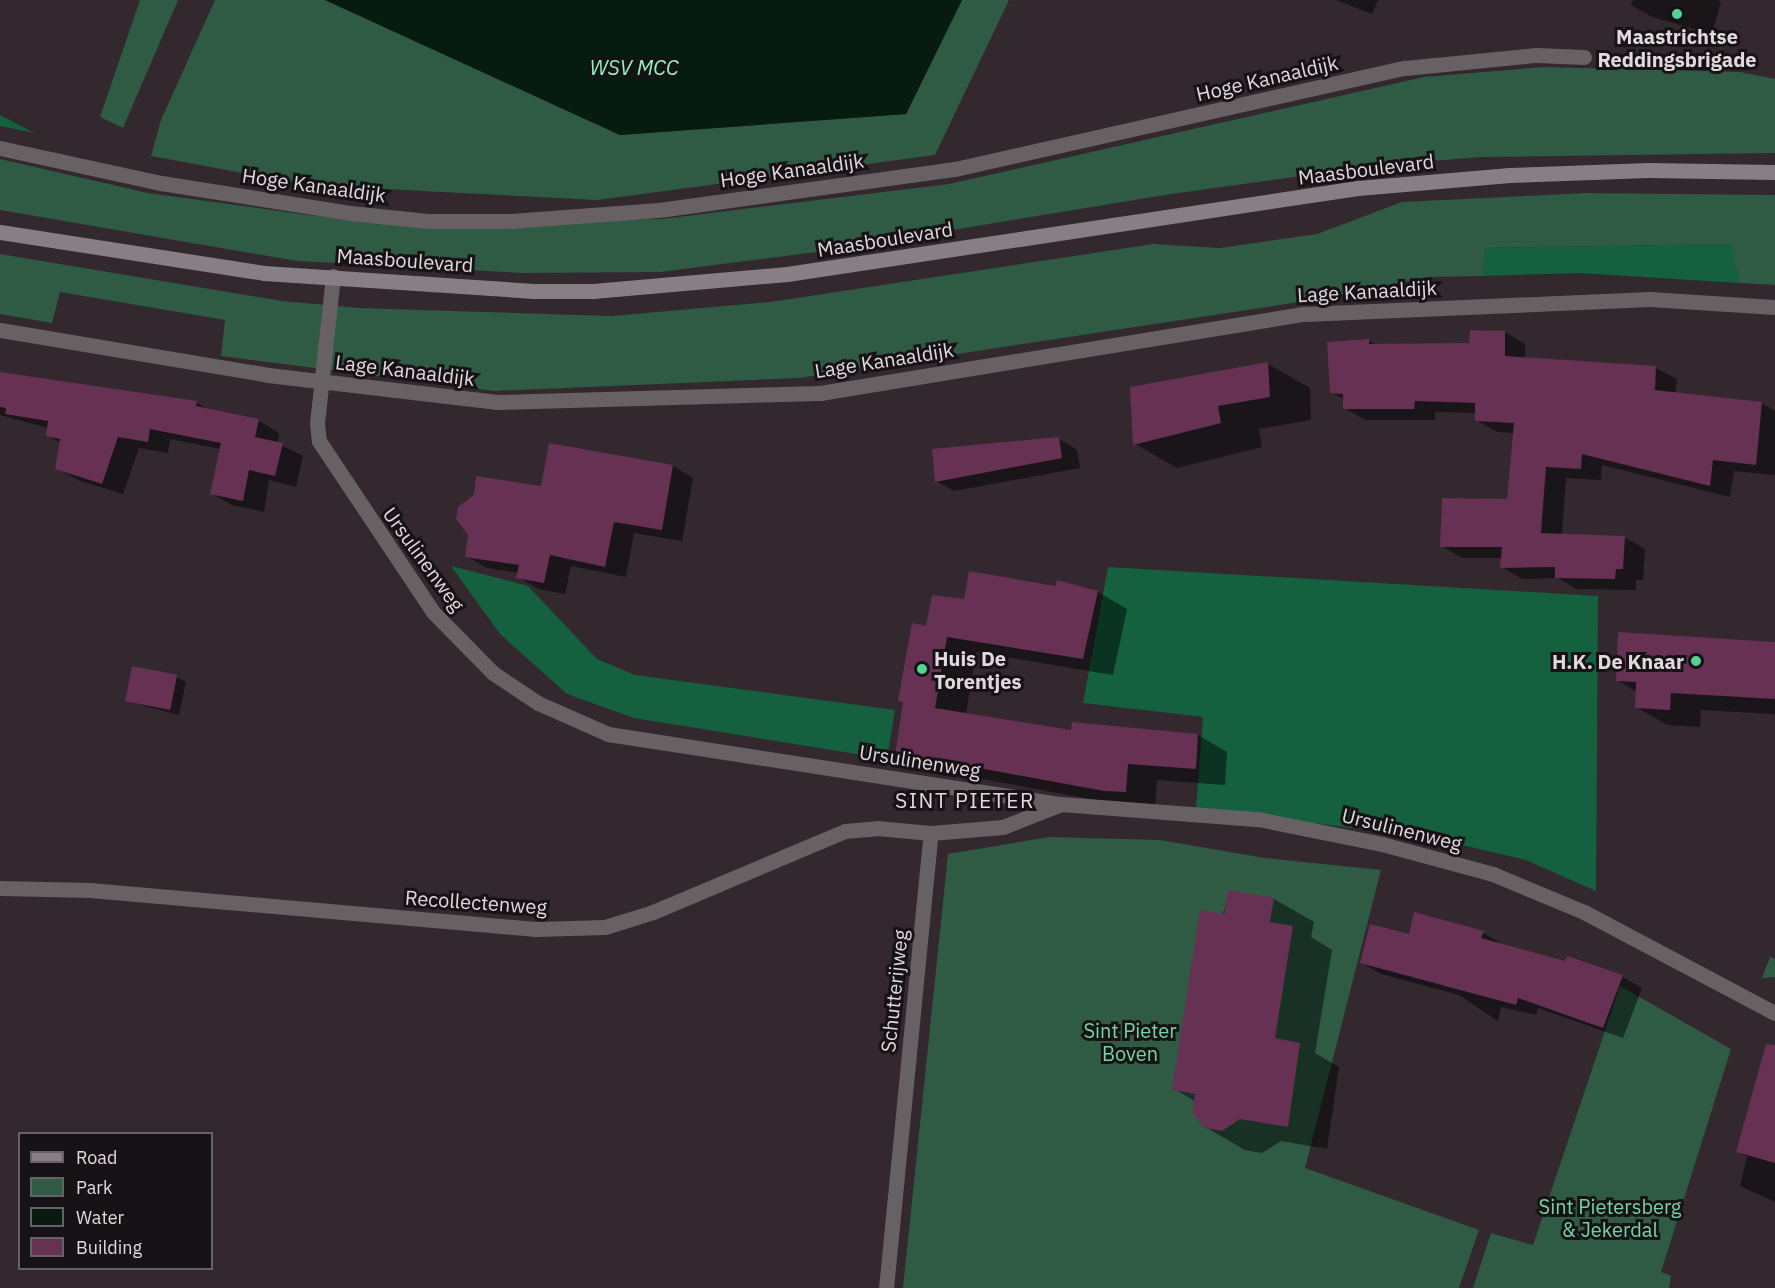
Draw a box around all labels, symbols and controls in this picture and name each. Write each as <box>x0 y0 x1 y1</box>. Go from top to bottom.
marker: Maastrichtse Reddingsbrigade <box>1670 7 1684 21</box>
place label: Maastrichtse Reddingsbrigade <box>1597 24 1757 71</box>
street label: Hoge Kanaaldijk <box>1194 50 1340 106</box>
water label: WSV MCC <box>589 54 679 80</box>
street label: Hoge Kanaaldijk <box>719 148 865 192</box>
street label: Maasboulevard <box>1297 149 1435 189</box>
street label: Hoge Kanaaldijk <box>241 163 387 207</box>
street label: Maasboulevard <box>816 216 954 262</box>
street label: Maasboulevard <box>336 243 474 277</box>
street label: Lage Kanaaldijk <box>1296 275 1438 307</box>
street label: Lage Kanaaldijk <box>813 337 955 383</box>
street label: Lage Kanaaldijk <box>334 350 476 390</box>
street label: Ursulinenweg <box>378 502 470 616</box>
place label: Huis De Torentjes <box>934 646 1021 693</box>
place label: H.K. De Knaar <box>1552 649 1684 673</box>
marker: H.K. De Knaar <box>1689 654 1703 668</box>
marker: Huis De Torentjes <box>915 662 929 676</box>
street label: Ursulinenweg <box>857 740 983 782</box>
district label: SINT PIETER <box>895 787 1035 813</box>
street label: Ursulinenweg <box>1340 802 1464 856</box>
street label: Recollectenweg <box>404 885 548 919</box>
street label: Schutterijweg <box>876 928 912 1054</box>
park label: Sint Pieter Boven <box>1083 1019 1177 1066</box>
legend <box>18 1132 213 1270</box>
text: Road <box>76 1146 117 1169</box>
text: Park <box>76 1176 112 1199</box>
park label: Sint Pietersberg & Jekerdal <box>1539 1195 1681 1242</box>
text: Water <box>76 1206 124 1229</box>
text: Building <box>76 1236 142 1259</box>

